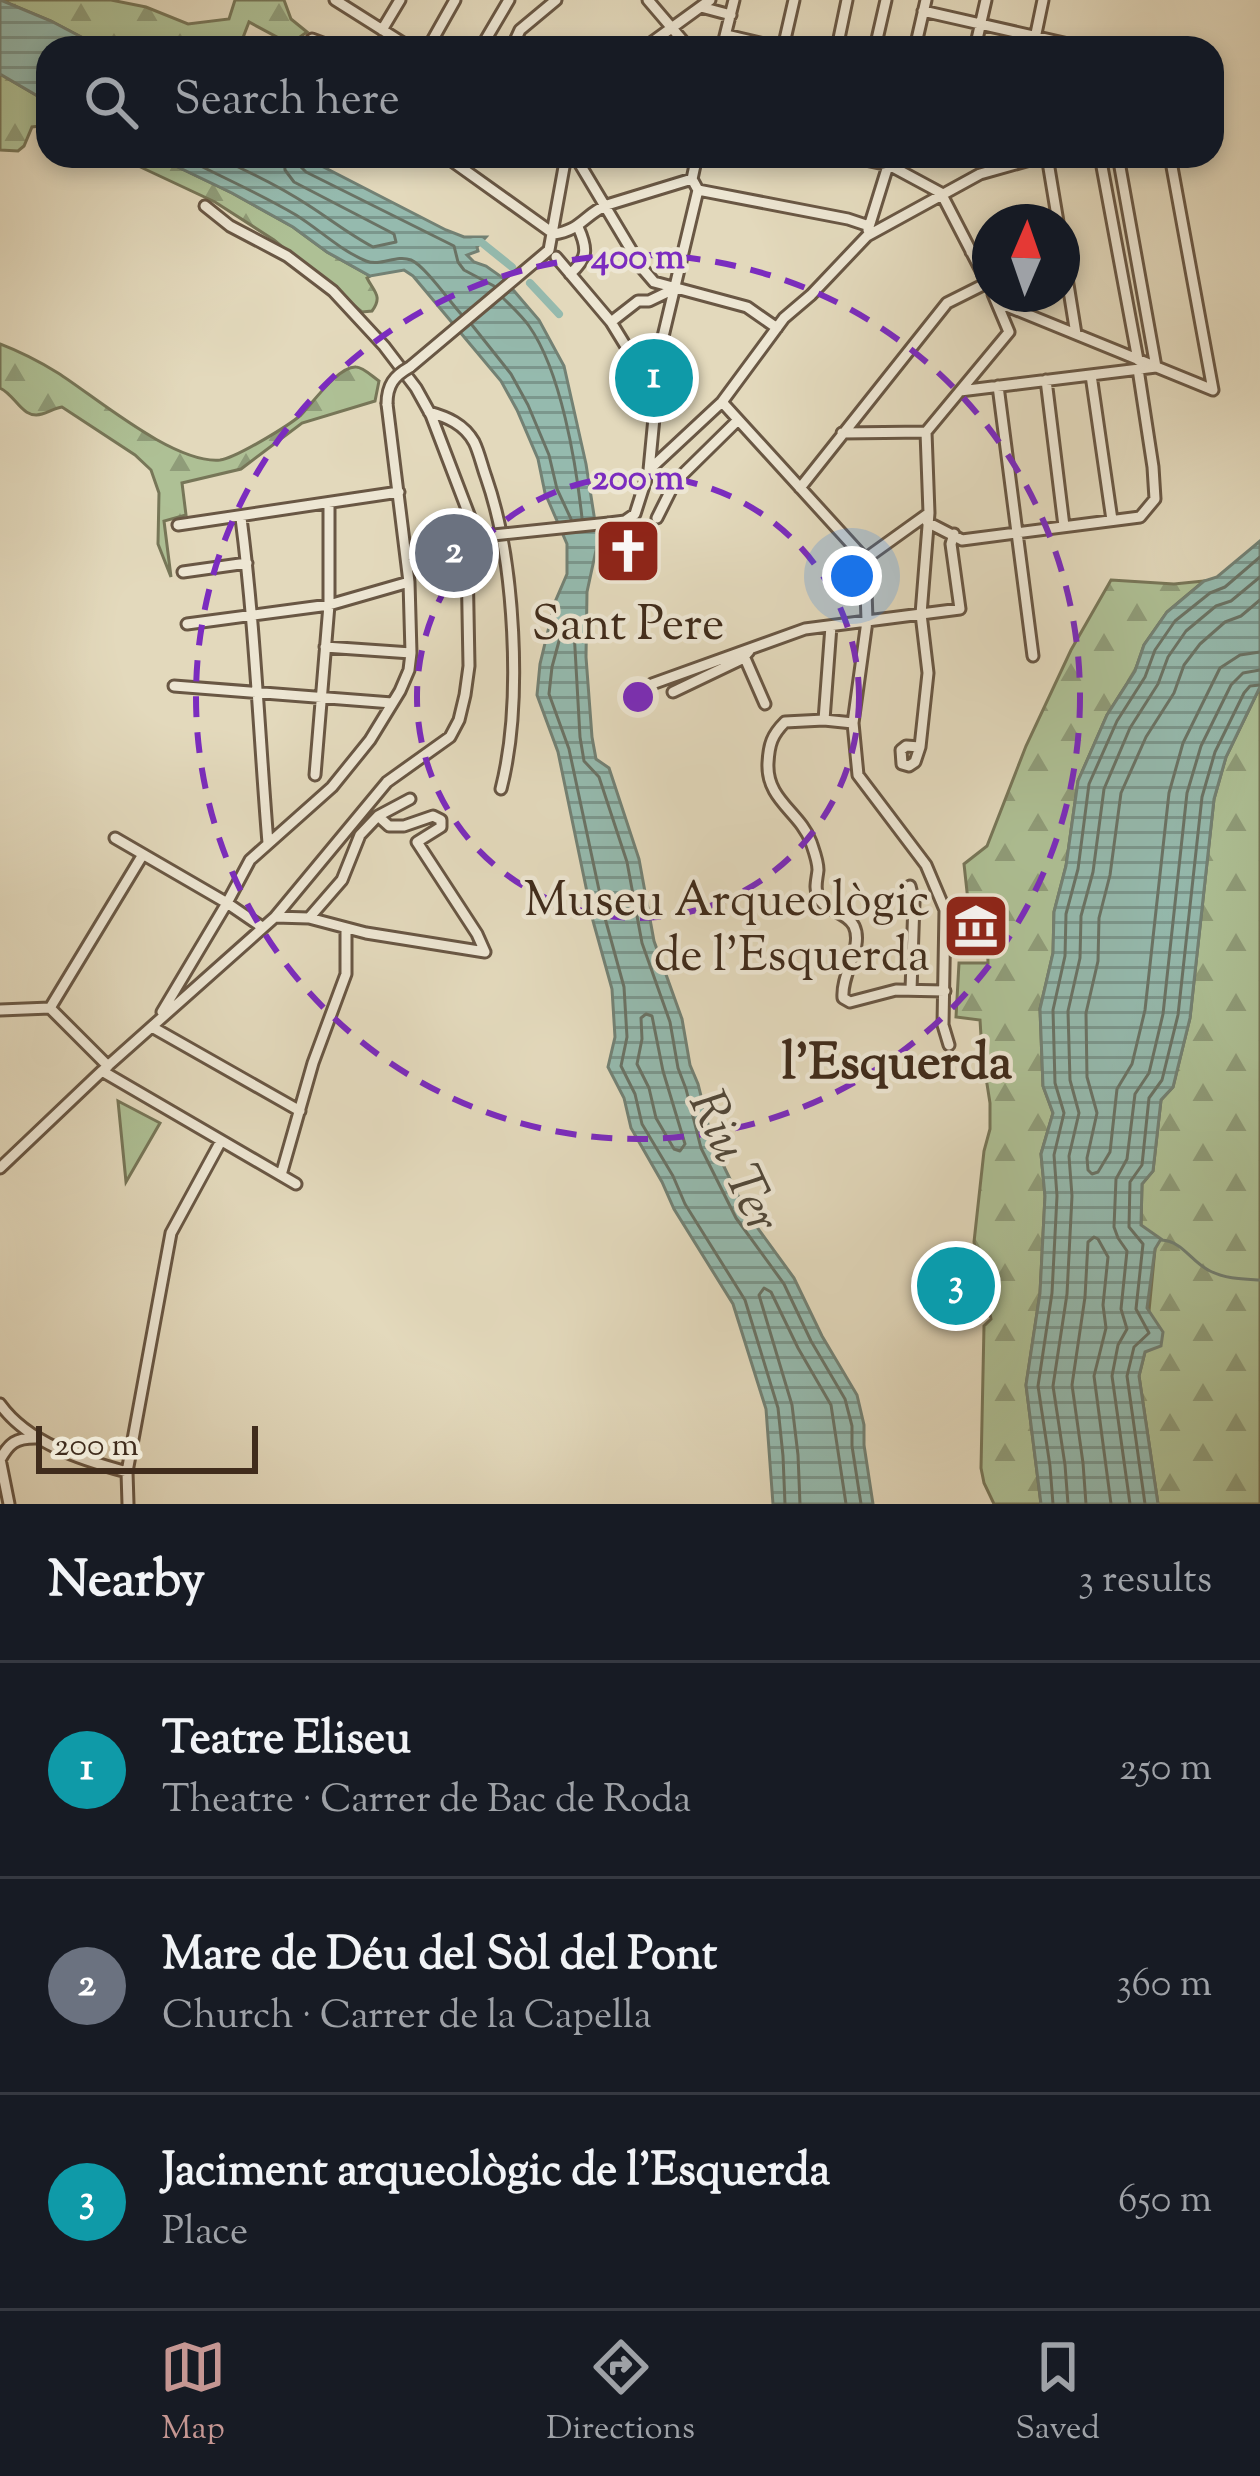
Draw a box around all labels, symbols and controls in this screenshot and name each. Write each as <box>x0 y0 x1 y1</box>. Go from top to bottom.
search box <box>36 36 1224 168</box>
icon: search <box>78 69 144 135</box>
text: Search here <box>174 70 400 135</box>
north arrow <box>972 204 1080 312</box>
text: 400 m <box>590 233 685 285</box>
pin: 1 <box>615 333 693 423</box>
text: 200 m <box>592 454 684 506</box>
pin: 2 <box>415 508 493 598</box>
church icon: Sant Pere <box>593 516 663 586</box>
your location <box>822 546 882 606</box>
place label: Sant Pere <box>531 593 725 662</box>
centre of rings <box>617 676 659 718</box>
place label: Museu Arqueològic de l'Esquerda <box>524 869 930 993</box>
museum icon: Museu Arqueològic de l'Esquerda <box>941 891 1011 961</box>
district label: l'Esquerda <box>782 1029 1013 1102</box>
water label: Riu Ter <box>667 1079 797 1246</box>
pin: 3 <box>917 1241 995 1331</box>
scale bar <box>36 1420 258 1473</box>
text: 200 m <box>54 1423 139 1471</box>
text: Nearby <box>48 1546 205 1619</box>
text: 3 results <box>1078 1554 1212 1610</box>
text: Teatre Eliseu <box>162 1709 411 1774</box>
text: 1 <box>80 1742 94 1798</box>
text: 250 m <box>1119 1742 1212 1798</box>
text: Theatre · Carrer de Bac de Roda <box>162 1774 691 1830</box>
text: Mare de Déu del Sòl del Pont <box>162 1925 717 1990</box>
text: 2 <box>78 1958 96 2014</box>
text: 360 m <box>1116 1958 1212 2014</box>
text: Church · Carrer de la Capella <box>162 1990 652 2046</box>
text: Jaciment arqueològic de l'Esquerda <box>162 2141 830 2206</box>
text: 3 <box>79 2174 95 2230</box>
text: 650 m <box>1118 2174 1212 2230</box>
text: Place <box>162 2206 248 2262</box>
tab: Map <box>160 2334 226 2454</box>
tab: Directions <box>546 2334 695 2454</box>
tab: Saved <box>1015 2334 1100 2454</box>

